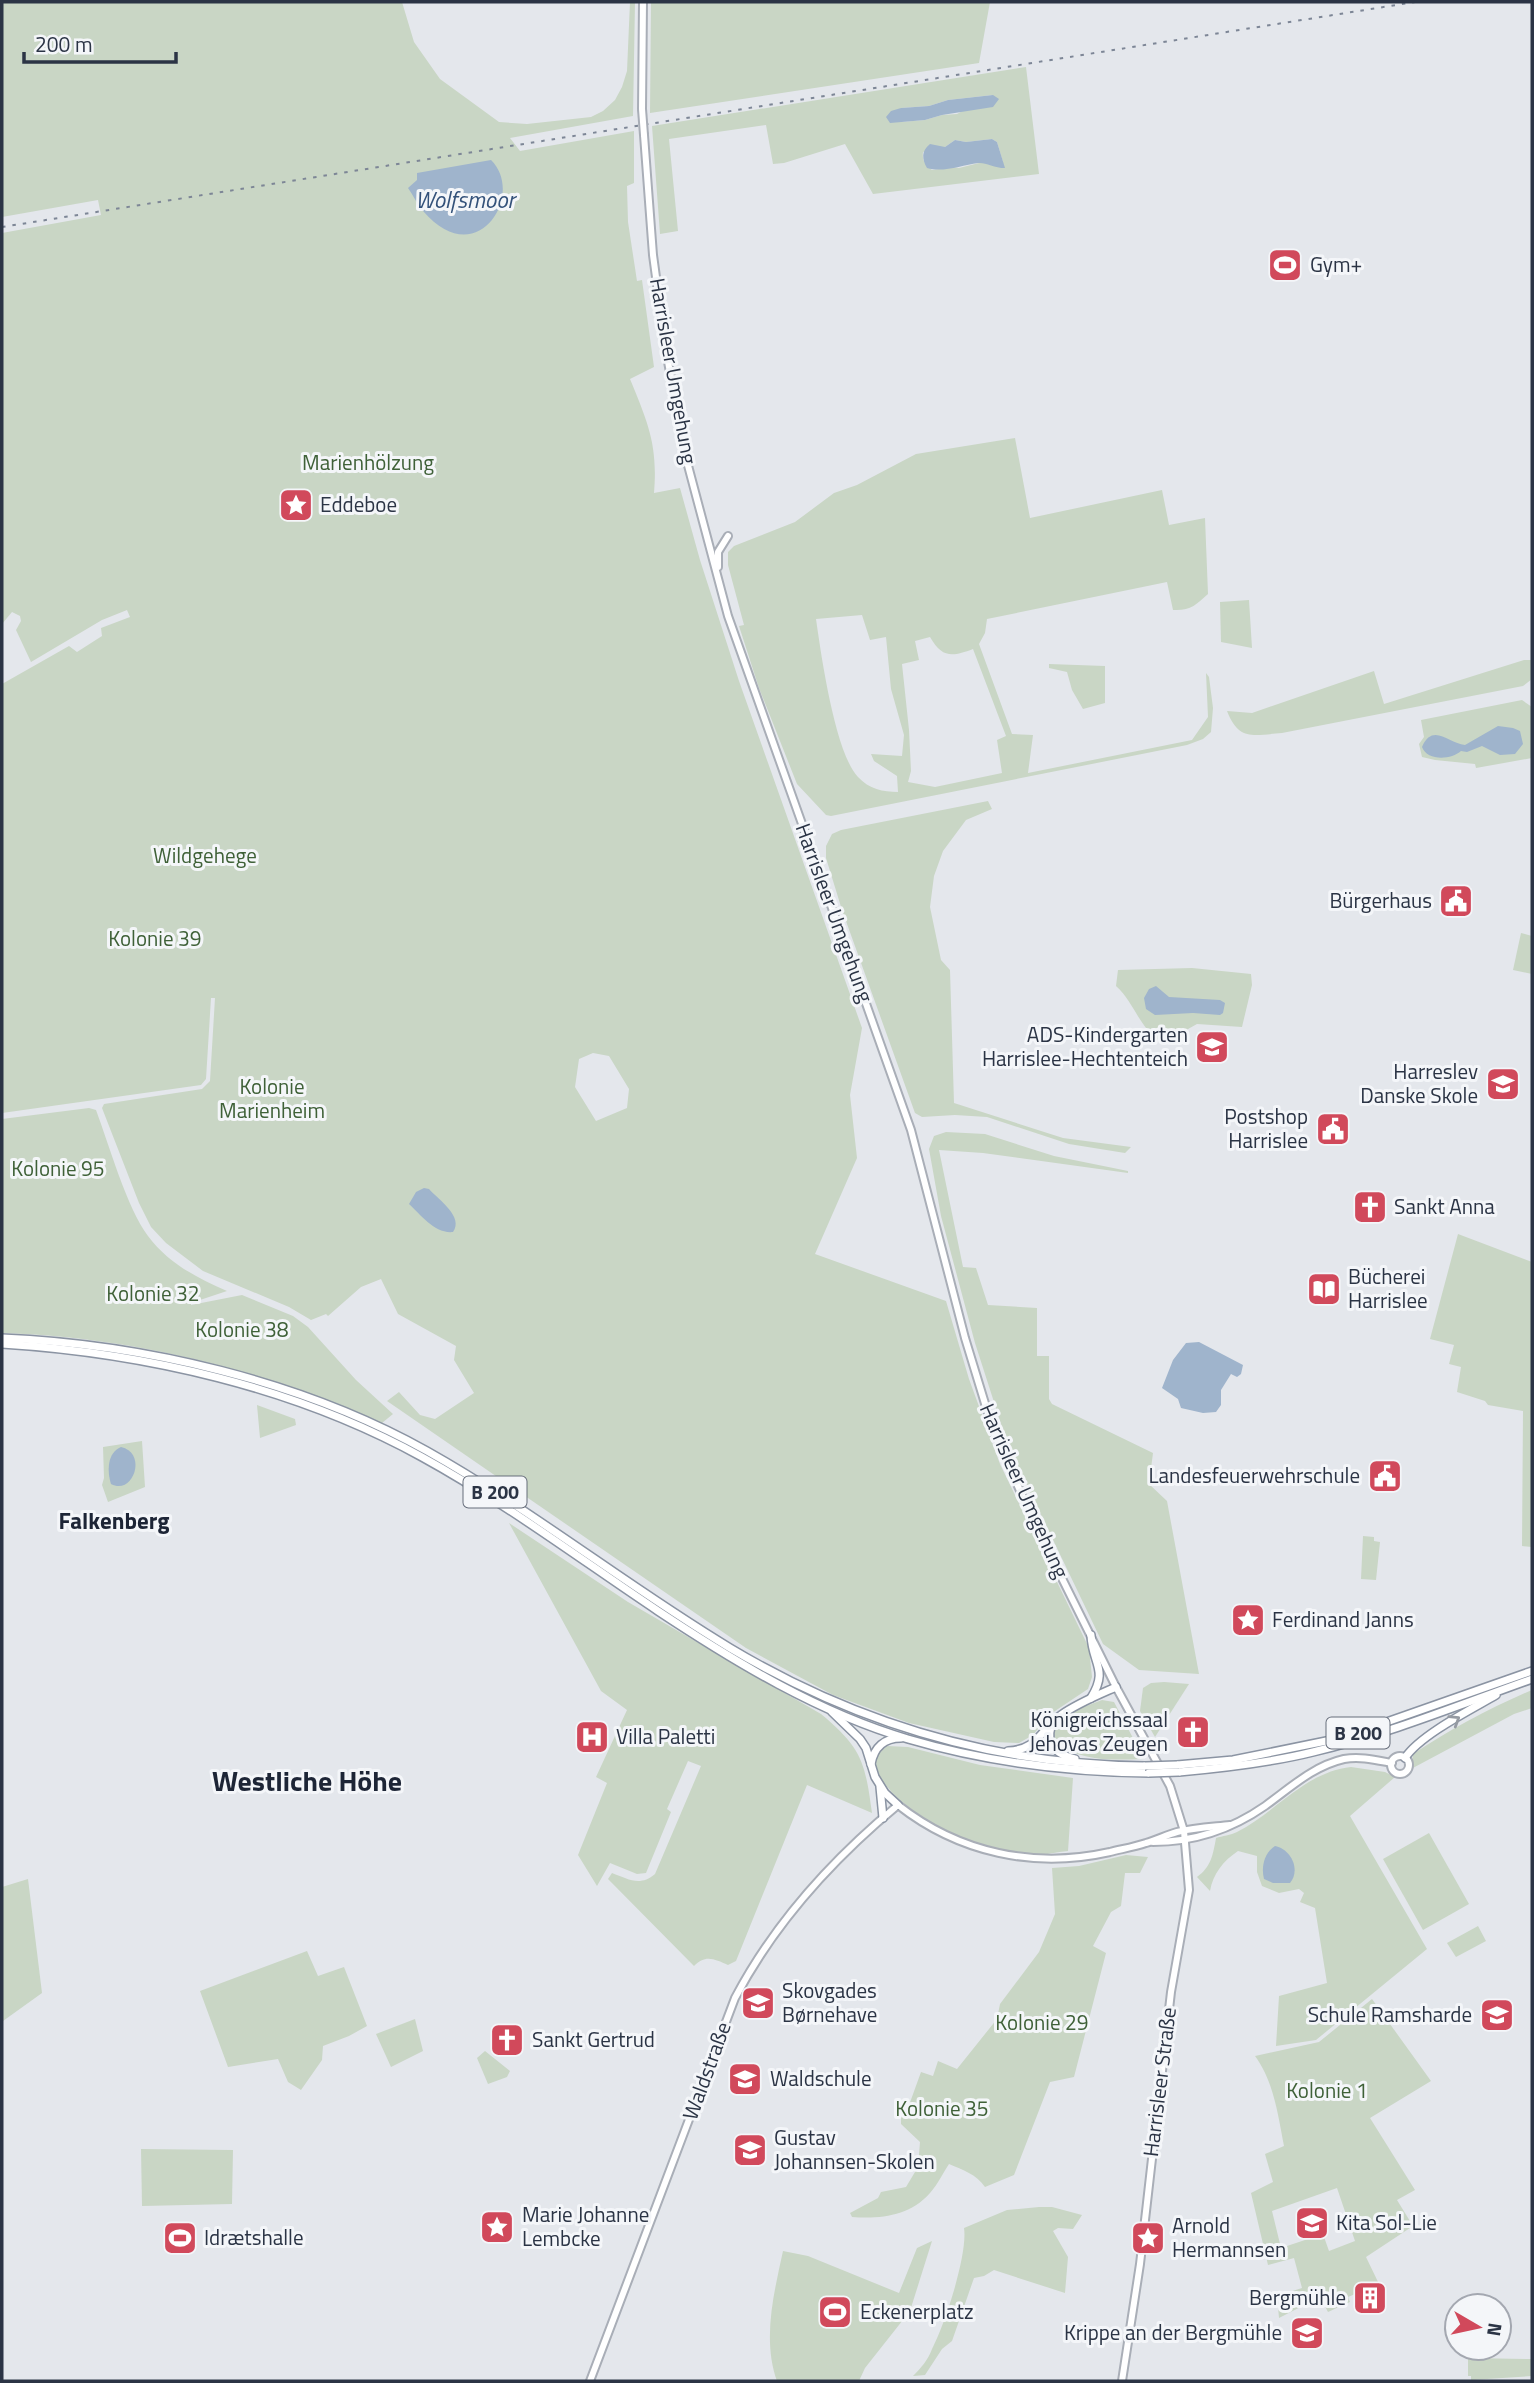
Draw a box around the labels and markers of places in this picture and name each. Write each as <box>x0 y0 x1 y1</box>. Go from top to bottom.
sports icon: Gym+ <box>1266 246 1304 284</box>
place label: Gym+ <box>1310 248 1362 280</box>
place icon: Eddeboe <box>277 486 315 524</box>
place label: Eddeboe <box>320 488 397 520</box>
public building icon: Bürgerhaus <box>1437 882 1475 920</box>
place label: Bürgerhaus <box>1329 884 1432 916</box>
place label: ADS-Kindergarten Harrislee-Hechtenteich <box>982 1018 1188 1074</box>
school or university icon: ADS-Kindergarten Harrislee-Hechtenteich <box>1193 1028 1231 1066</box>
place label: Harreslev Danske Skole <box>1360 1055 1478 1111</box>
school or university icon: Harreslev Danske Skole <box>1484 1065 1522 1103</box>
place label: Postshop Harrislee <box>1224 1100 1308 1156</box>
public building icon: Postshop Harrislee <box>1314 1110 1352 1148</box>
church icon: Sankt Anna <box>1351 1188 1389 1226</box>
place label: Sankt Anna <box>1394 1190 1495 1222</box>
place label: Bücherei Harrislee <box>1348 1260 1428 1316</box>
library icon: Bücherei Harrislee <box>1305 1270 1343 1308</box>
public building icon: Landesfeuerwehrschule <box>1366 1457 1404 1495</box>
place label: Landesfeuerwehrschule <box>1148 1459 1360 1491</box>
place icon: Ferdinand Janns <box>1229 1601 1267 1639</box>
place label: Ferdinand Janns <box>1272 1603 1414 1635</box>
place label: Königreichssaal Jehovas Zeugen <box>1029 1703 1168 1759</box>
church icon: Königreichssaal Jehovas Zeugen <box>1174 1713 1212 1751</box>
hospital icon: Villa Paletti <box>573 1718 611 1756</box>
place label: Villa Paletti <box>616 1720 715 1752</box>
place label: Skovgades Børnehave <box>782 1974 877 2030</box>
school or university icon: Skovgades Børnehave <box>739 1984 777 2022</box>
school or university icon: Schule Ramsharde <box>1478 1996 1516 2034</box>
place label: Schule Ramsharde <box>1308 1998 1472 2030</box>
church icon: Sankt Gertrud <box>488 2021 526 2059</box>
place label: Sankt Gertrud <box>532 2023 655 2055</box>
school or university icon: Waldschule <box>726 2060 764 2098</box>
place label: Waldschule <box>770 2062 872 2094</box>
place label: Gustav Johannsen-Skolen <box>774 2121 935 2177</box>
school or university icon: Gustav Johannsen-Skolen <box>731 2131 769 2169</box>
place label: Marie Johanne Lembcke <box>522 2198 649 2254</box>
school or university icon: Kita Sol-Lie <box>1293 2204 1331 2242</box>
place label: Kita Sol-Lie <box>1336 2206 1437 2238</box>
place icon: Marie Johanne Lembcke <box>478 2208 516 2246</box>
place label: Arnold Hermannsen <box>1172 2209 1286 2265</box>
sports icon: Idrætshalle <box>161 2219 199 2257</box>
place icon: Arnold Hermannsen <box>1129 2219 1167 2257</box>
place label: Idrætshalle <box>204 2221 304 2253</box>
building icon: Bergmühle <box>1351 2279 1389 2317</box>
place label: Bergmühle <box>1249 2281 1346 2313</box>
sports icon: Eckenerplatz <box>816 2293 854 2331</box>
place label: Eckenerplatz <box>860 2295 973 2327</box>
school or university icon: Krippe an der Bergmühle <box>1288 2314 1326 2352</box>
place label: Krippe an der Bergmühle <box>1064 2316 1282 2348</box>

